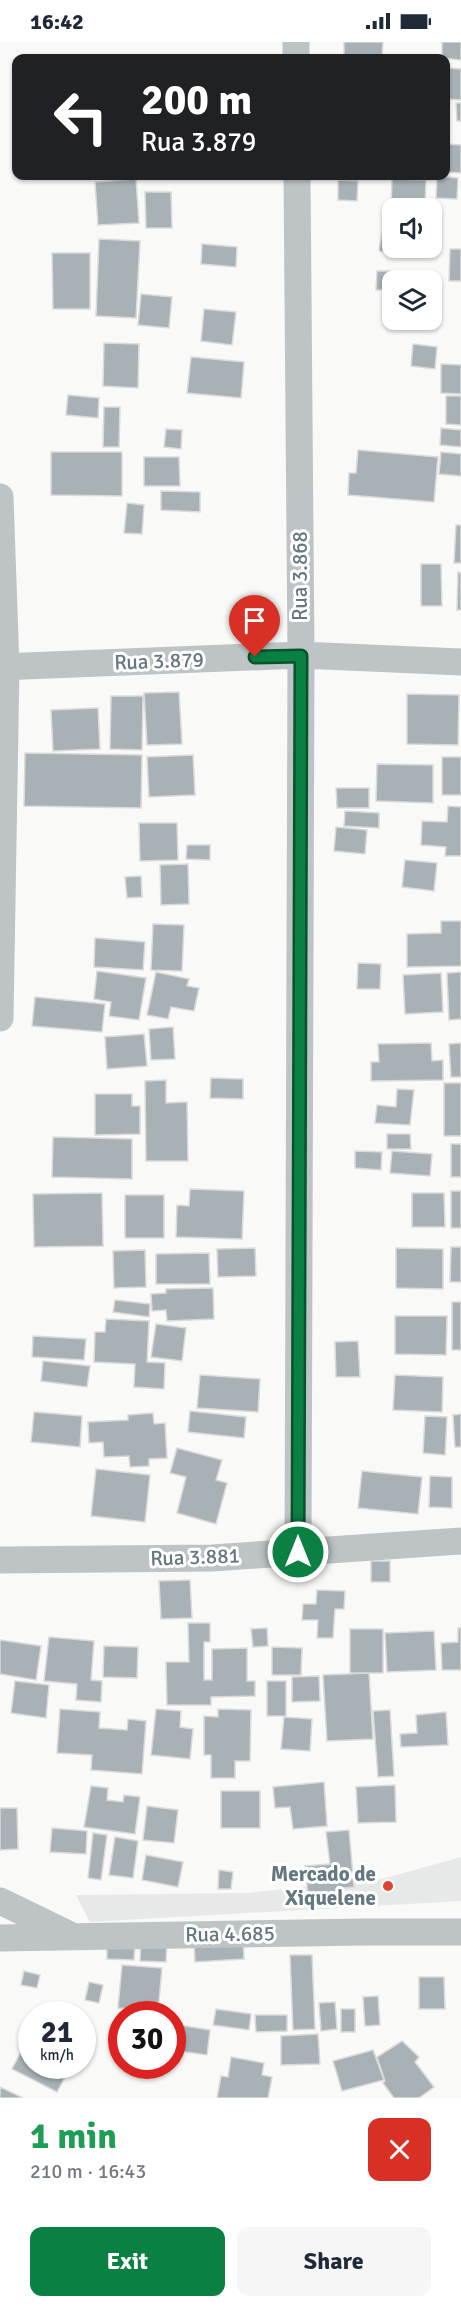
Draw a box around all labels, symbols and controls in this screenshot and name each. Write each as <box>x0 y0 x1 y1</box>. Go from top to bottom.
text: 16:42 <box>30 8 84 35</box>
text: 200 m <box>141 75 252 126</box>
icon: left <box>42 78 120 156</box>
text: Rua 3.879 <box>141 126 256 159</box>
map controls <box>382 198 442 330</box>
button: sound <box>382 198 442 258</box>
button: layers <box>382 270 442 330</box>
street label: Rua 3.868 <box>287 531 313 621</box>
pin <box>229 595 280 657</box>
icon: arrive <box>238 604 271 637</box>
street label: Rua 3.879 <box>114 646 204 676</box>
position arrow <box>266 1520 330 1584</box>
street label: Rua 3.881 <box>150 1542 240 1572</box>
place label: Mercado de Xiquelene <box>271 1861 376 1911</box>
marker: Mercado de Xiquelene <box>381 1879 395 1893</box>
street label: Rua 4.685 <box>185 1920 275 1948</box>
speed limit sign: 30 <box>108 2001 186 2079</box>
text: 21 <box>41 2014 73 2051</box>
text: km/h <box>40 2046 74 2064</box>
text: 1 min <box>30 2114 117 2159</box>
button: close <box>368 2118 431 2181</box>
text: 210 m · 16:43 <box>30 2159 146 2184</box>
button: Exit <box>30 2227 225 2296</box>
button: Share <box>237 2227 431 2296</box>

